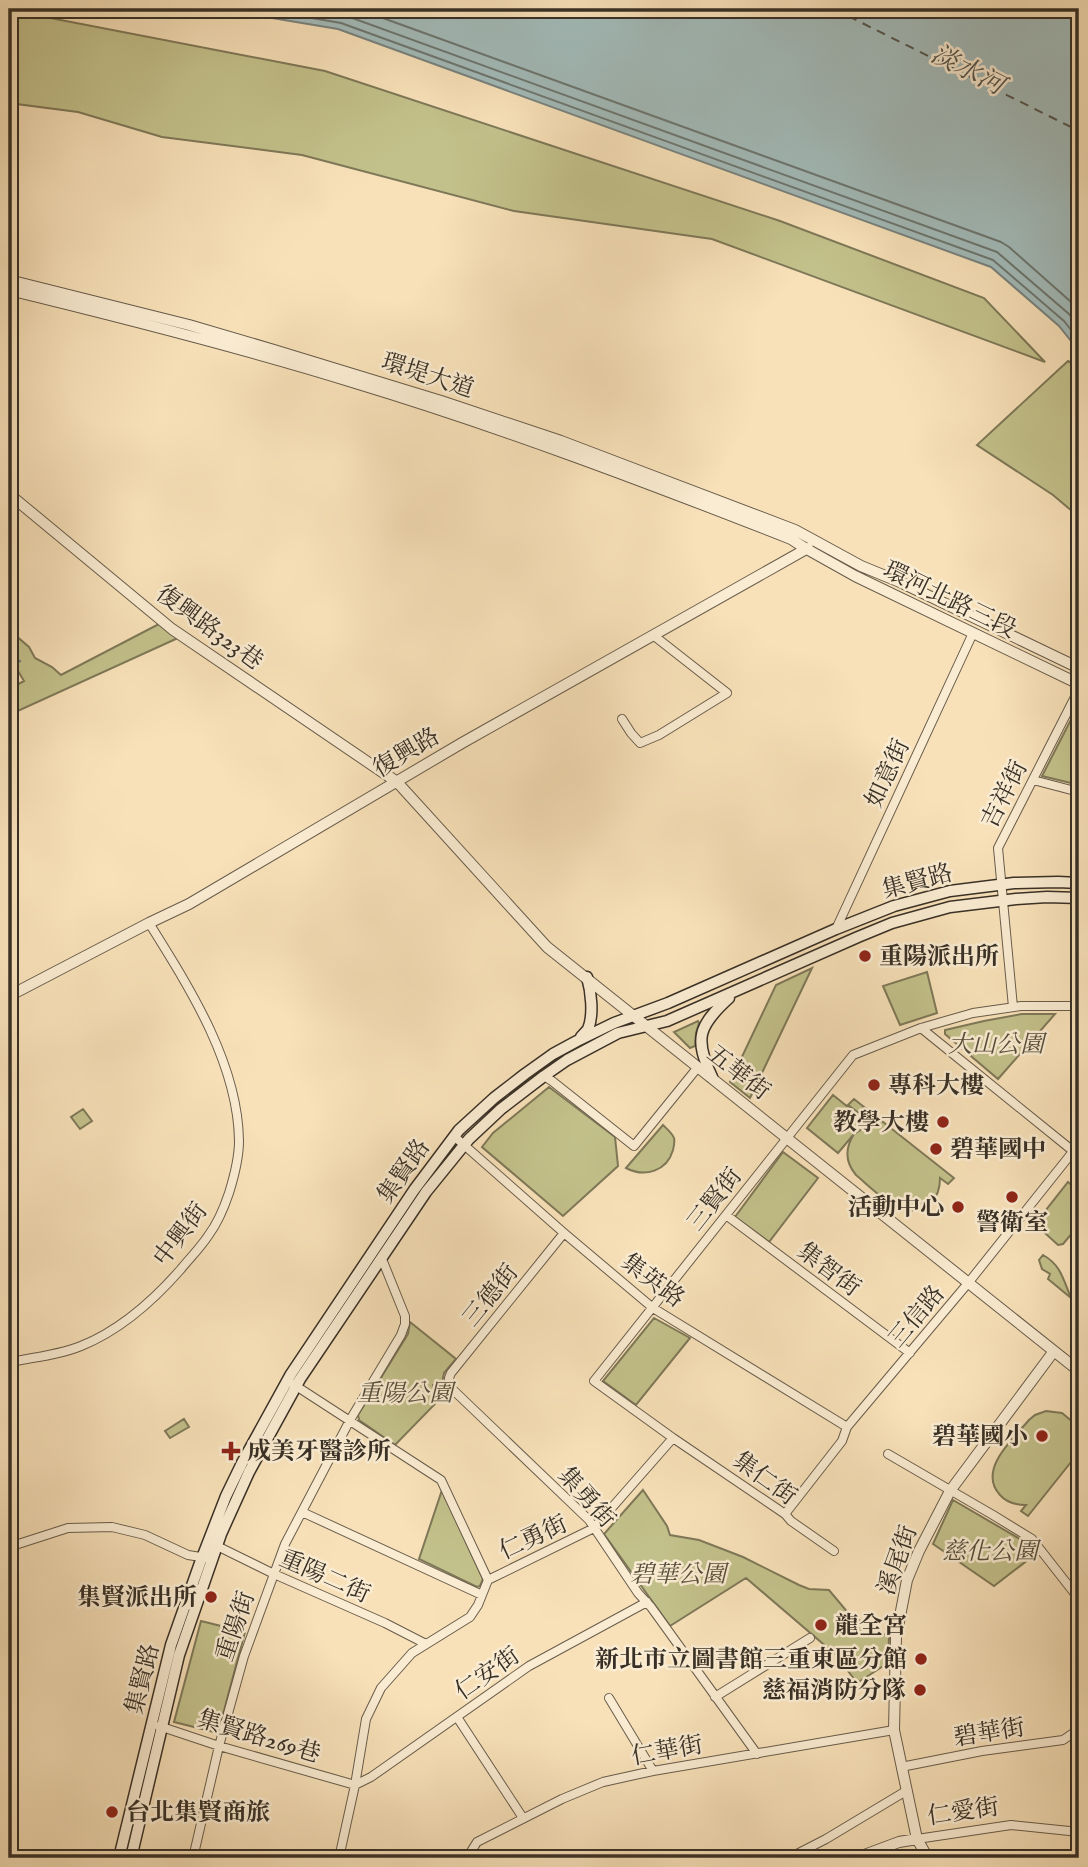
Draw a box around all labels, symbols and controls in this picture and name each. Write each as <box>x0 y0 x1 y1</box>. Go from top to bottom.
water label: 淡水河 <box>925 38 1013 105</box>
street label: 環堤大道 <box>377 347 478 406</box>
street label: 環河北路三段 <box>878 555 1021 646</box>
street label: 復興路323巷 <box>149 579 269 678</box>
street label: 復興路 <box>368 721 446 785</box>
street label: 如意街 <box>859 734 918 813</box>
street label: 吉祥街 <box>975 756 1035 834</box>
street label: 集賢路 <box>879 858 956 907</box>
place label: 重陽派出所 <box>879 942 999 973</box>
marker: 重陽派出所 <box>857 948 873 964</box>
park label: 大山公園 <box>948 1030 1048 1061</box>
street label: 五華街 <box>700 1039 776 1108</box>
place label: 專科大樓 <box>888 1071 984 1102</box>
marker: 專科大樓 <box>866 1077 882 1093</box>
place label: 教學大樓 <box>833 1108 929 1139</box>
marker: 教學大樓 <box>935 1114 951 1130</box>
street label: 集賢路 <box>371 1133 438 1210</box>
place label: 碧華國中 <box>950 1135 1046 1166</box>
marker: 碧華國中 <box>928 1141 944 1157</box>
street label: 三賢街 <box>681 1162 750 1238</box>
marker: 警衛室 <box>1004 1189 1020 1205</box>
place label: 活動中心 <box>848 1193 944 1224</box>
street label: 中興街 <box>147 1197 215 1273</box>
marker: 活動中心 <box>950 1199 966 1215</box>
place label: 警衛室 <box>976 1208 1048 1239</box>
street label: 集智街 <box>790 1236 866 1304</box>
street label: 集英路 <box>614 1247 690 1315</box>
street label: 三德街 <box>456 1258 526 1334</box>
street label: 三信路 <box>882 1279 952 1355</box>
park label: 重陽公園 <box>357 1379 457 1410</box>
place label: 碧華國小 <box>932 1422 1028 1453</box>
marker: 碧華國小 <box>1034 1428 1050 1444</box>
place label: 成美牙醫診所 <box>247 1437 391 1468</box>
marker: 成美牙醫診所 <box>221 1441 241 1461</box>
street label: 集仁街 <box>726 1446 802 1513</box>
street label: 集勇街 <box>550 1461 621 1535</box>
street label: 仁勇街 <box>494 1509 573 1568</box>
street label: 溪尾街 <box>872 1521 925 1600</box>
park label: 慈化公園 <box>942 1537 1042 1568</box>
street label: 重陽二街 <box>274 1544 375 1611</box>
park label: 碧華公園 <box>630 1560 730 1591</box>
place label: 集賢派出所 <box>77 1583 197 1614</box>
street label: 重陽街 <box>210 1587 263 1666</box>
marker: 集賢派出所 <box>203 1589 219 1605</box>
place label: 龍全宮 <box>835 1611 907 1642</box>
marker: 龍全宮 <box>813 1617 829 1633</box>
street label: 集賢路 <box>120 1641 167 1718</box>
street label: 仁安街 <box>449 1641 526 1708</box>
place label: 新北市立圖書館三重東區分館 <box>595 1645 907 1676</box>
marker: 新北市立圖書館三重東區分館 <box>913 1651 929 1667</box>
place label: 慈福消防分隊 <box>762 1676 906 1707</box>
marker: 慈福消防分隊 <box>912 1682 928 1698</box>
street label: 集賢路269巷 <box>193 1704 324 1771</box>
street label: 碧華街 <box>951 1713 1027 1754</box>
street label: 仁華街 <box>629 1730 705 1773</box>
street label: 仁愛街 <box>925 1792 1001 1833</box>
place label: 台北集賢商旅 <box>126 1798 270 1829</box>
marker: 台北集賢商旅 <box>104 1804 120 1820</box>

